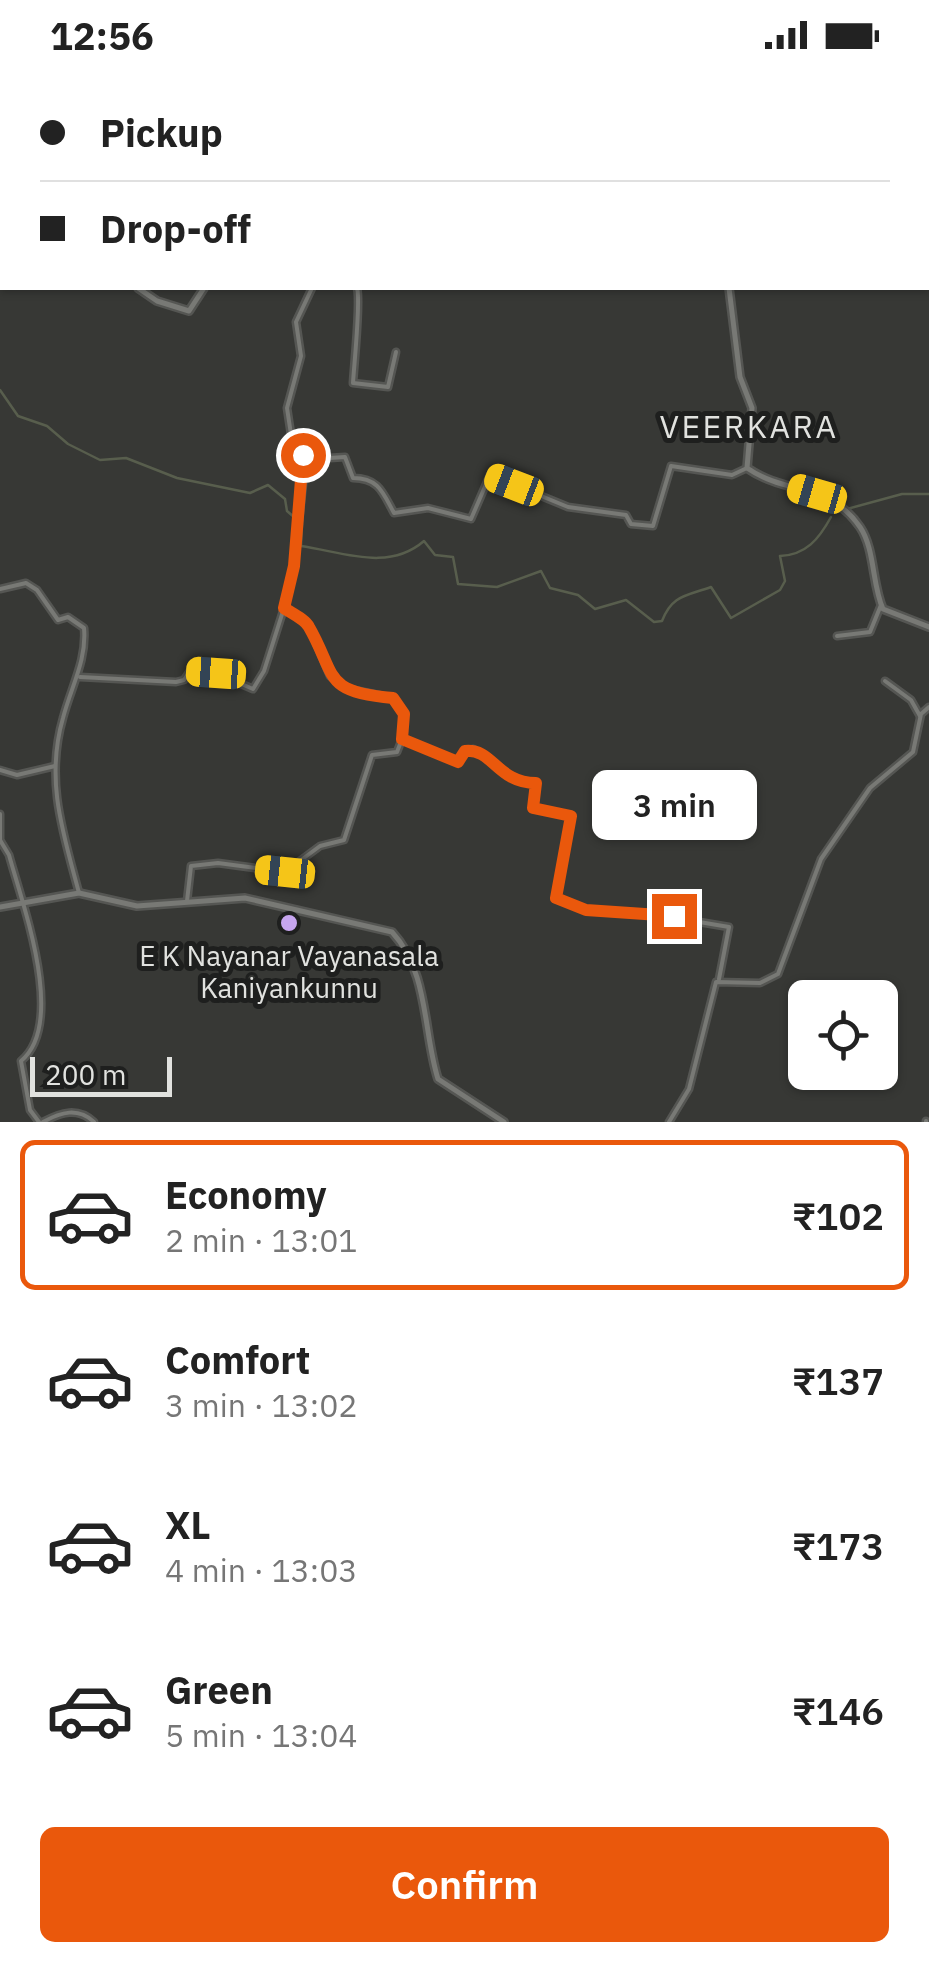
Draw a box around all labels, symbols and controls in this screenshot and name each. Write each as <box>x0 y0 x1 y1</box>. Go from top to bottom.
text: 12:56 <box>50 11 154 60</box>
text: Pickup <box>100 108 223 157</box>
text: Drop-off <box>100 204 251 253</box>
district label: VEERKARA <box>659 405 839 447</box>
route start <box>281 433 326 478</box>
car <box>481 460 547 510</box>
car <box>784 471 850 517</box>
car <box>185 656 247 690</box>
callout: 3 min <box>592 771 756 841</box>
text: 3 min <box>633 784 716 826</box>
car <box>254 854 316 890</box>
route end <box>652 894 697 939</box>
marker: E K Nayanar Vayanasala Kaniyankunnu <box>278 912 300 934</box>
place label: E K Nayanar Vayanasala Kaniyankunnu <box>139 937 439 1006</box>
map controls <box>788 980 898 1090</box>
button: locate <box>788 980 898 1090</box>
scale bar <box>30 1052 172 1096</box>
text: 200 m <box>45 1056 126 1093</box>
icon: car <box>45 1170 135 1260</box>
text: Economy <box>165 1170 327 1219</box>
text: ₹102 <box>792 1191 884 1240</box>
text: 2 min · 13:01 <box>165 1219 358 1261</box>
icon: car <box>45 1335 135 1425</box>
text: Comfort <box>165 1335 310 1384</box>
text: ₹137 <box>792 1356 884 1405</box>
text: 3 min · 13:02 <box>165 1384 358 1426</box>
icon: car <box>45 1500 135 1590</box>
text: XL <box>165 1500 211 1549</box>
text: ₹173 <box>792 1521 884 1570</box>
text: 4 min · 13:03 <box>165 1549 358 1591</box>
icon: car <box>45 1665 135 1755</box>
text: Green <box>165 1665 273 1714</box>
text: ₹146 <box>792 1686 884 1735</box>
text: 5 min · 13:04 <box>165 1714 358 1756</box>
button: Confirm <box>40 1827 889 1942</box>

